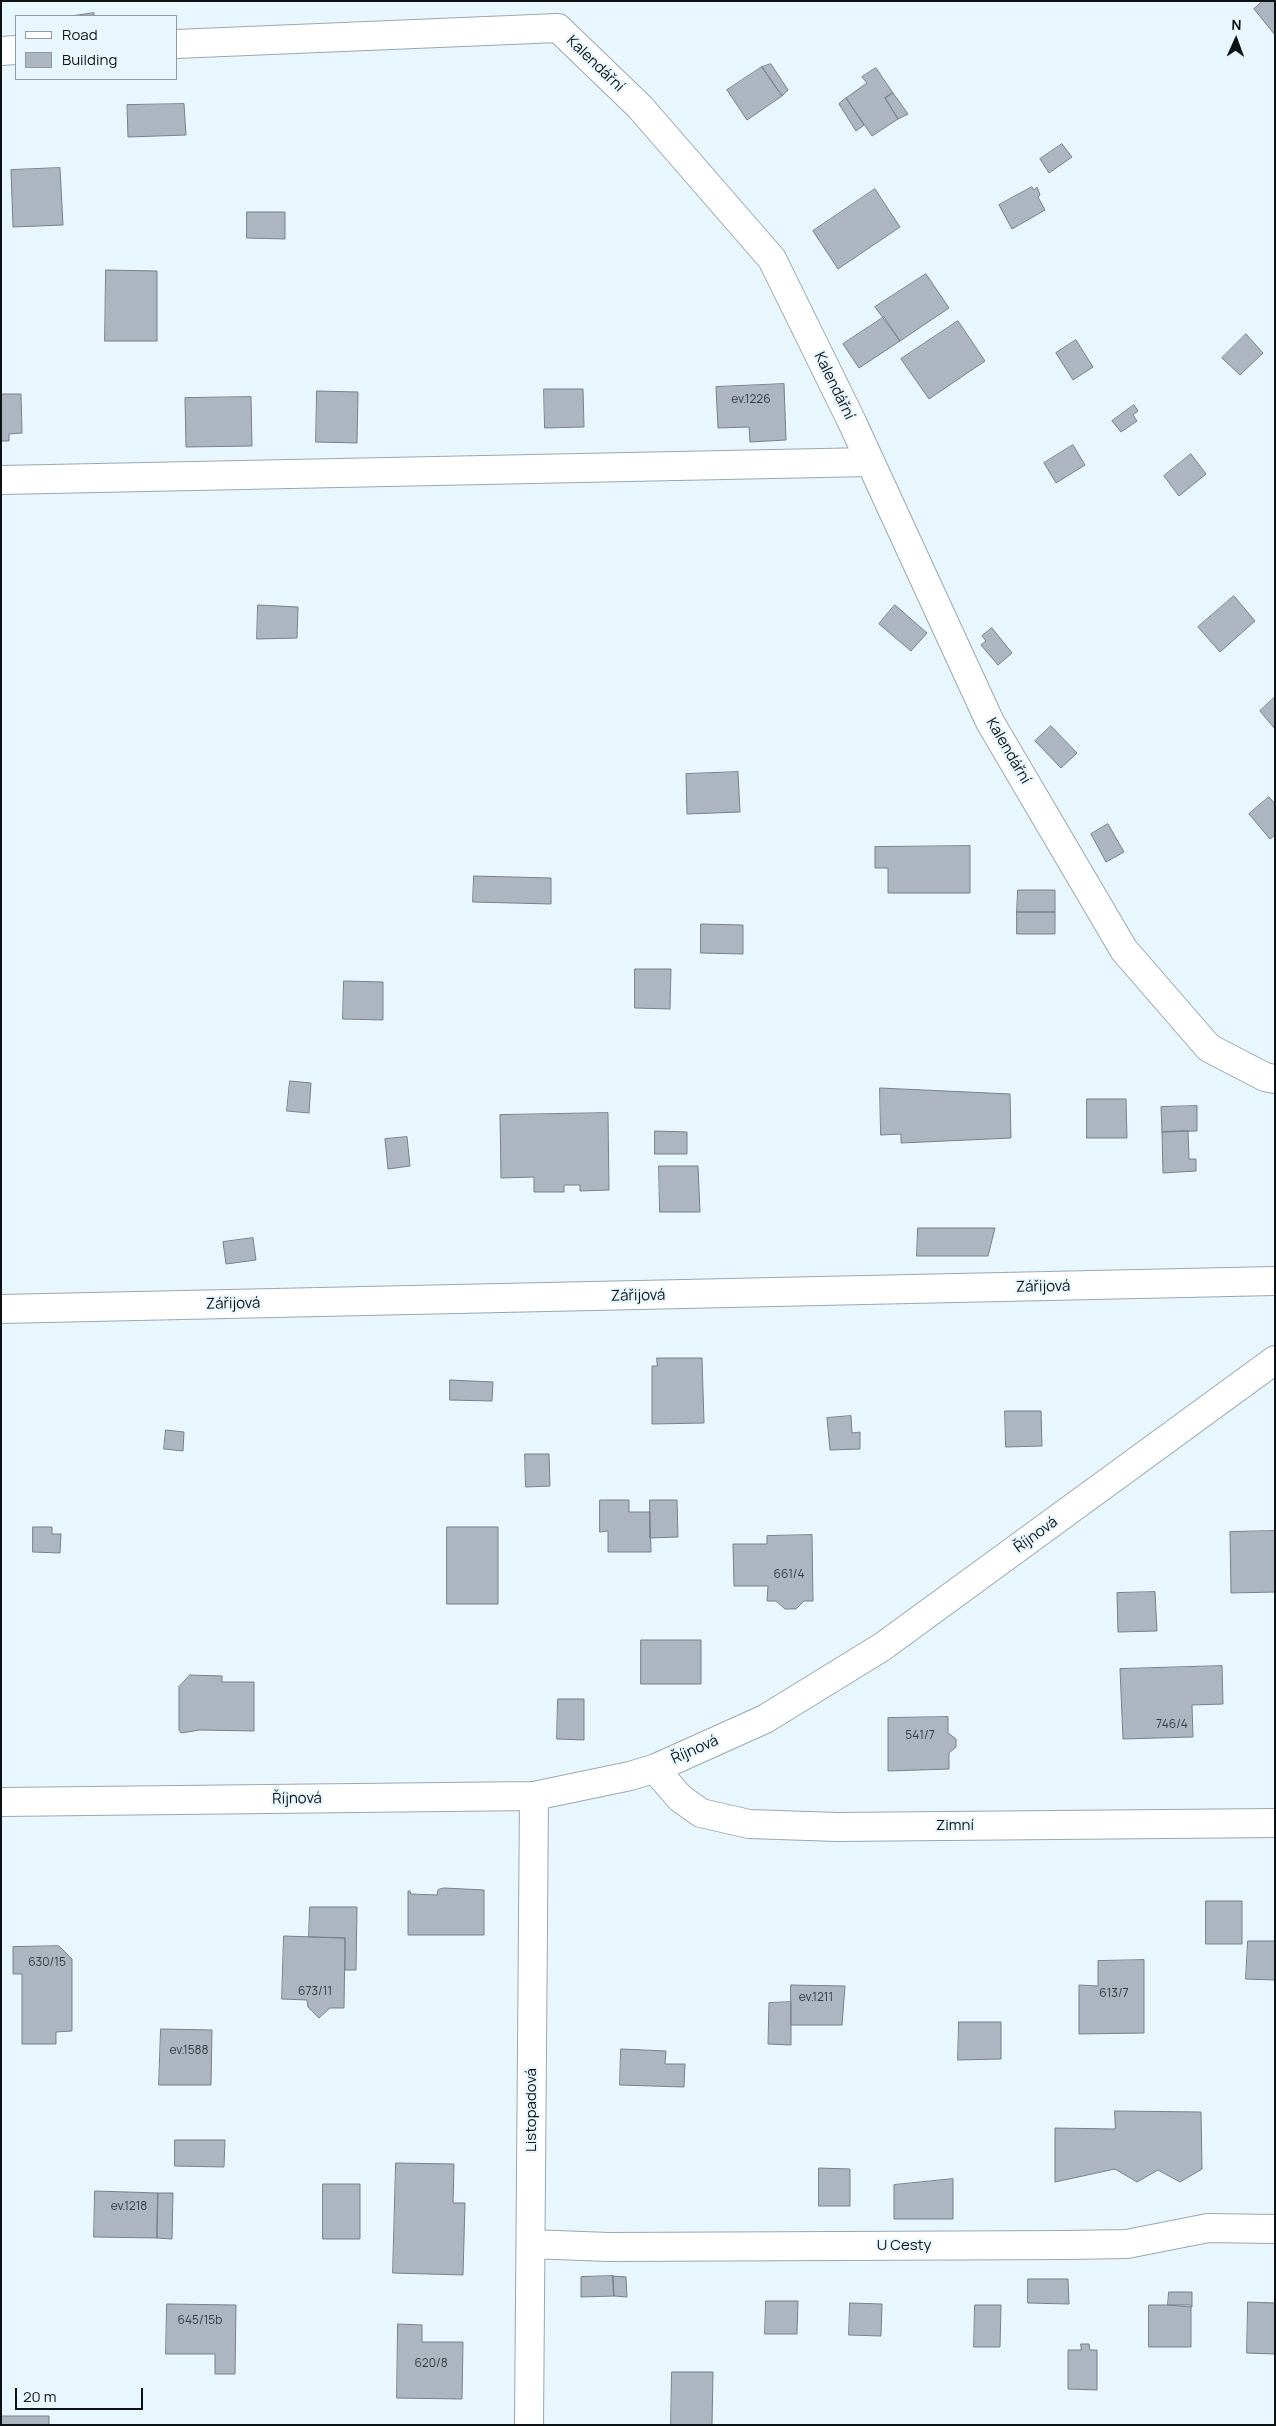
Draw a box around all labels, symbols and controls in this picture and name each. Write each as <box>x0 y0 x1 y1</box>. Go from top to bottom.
legend <box>15 15 178 80</box>
north arrow <box>1211 15 1261 65</box>
text: N <box>1231 15 1242 34</box>
text: Road <box>62 24 98 45</box>
street label: Kalendářní <box>562 32 628 96</box>
text: Building <box>62 49 117 70</box>
street label: Kalendářní <box>810 349 858 423</box>
house number: ev.1226 <box>731 393 771 407</box>
street label: Kalendářní <box>982 715 1034 787</box>
street label: Zářijová <box>1016 1278 1070 1296</box>
street label: Zářijová <box>611 1287 665 1305</box>
street label: Zářijová <box>206 1295 260 1313</box>
street label: Říjnová <box>1011 1513 1061 1557</box>
house number: 661/4 <box>773 1568 805 1582</box>
house number: 746/4 <box>1156 1718 1188 1732</box>
house number: 541/7 <box>905 1729 935 1743</box>
street label: Říjnová <box>669 1732 721 1768</box>
street label: Říjnová <box>272 1790 322 1808</box>
street label: Zimní <box>936 1817 974 1835</box>
house number: 630/15 <box>28 1956 66 1970</box>
house number: 673/11 <box>298 1985 332 1999</box>
house number: 613/7 <box>1099 1987 1129 2001</box>
house number: ev.1211 <box>799 1991 833 2005</box>
house number: ev.1588 <box>169 2044 209 2058</box>
street label: Listopadová <box>523 2068 541 2152</box>
house number: ev.1218 <box>111 2200 147 2214</box>
street label: U Cesty <box>877 2237 931 2255</box>
house number: 645/15b <box>178 2314 222 2328</box>
house number: 620/8 <box>414 2357 448 2371</box>
scale bar <box>18 2378 145 2410</box>
text: 20 m <box>23 2386 56 2407</box>

